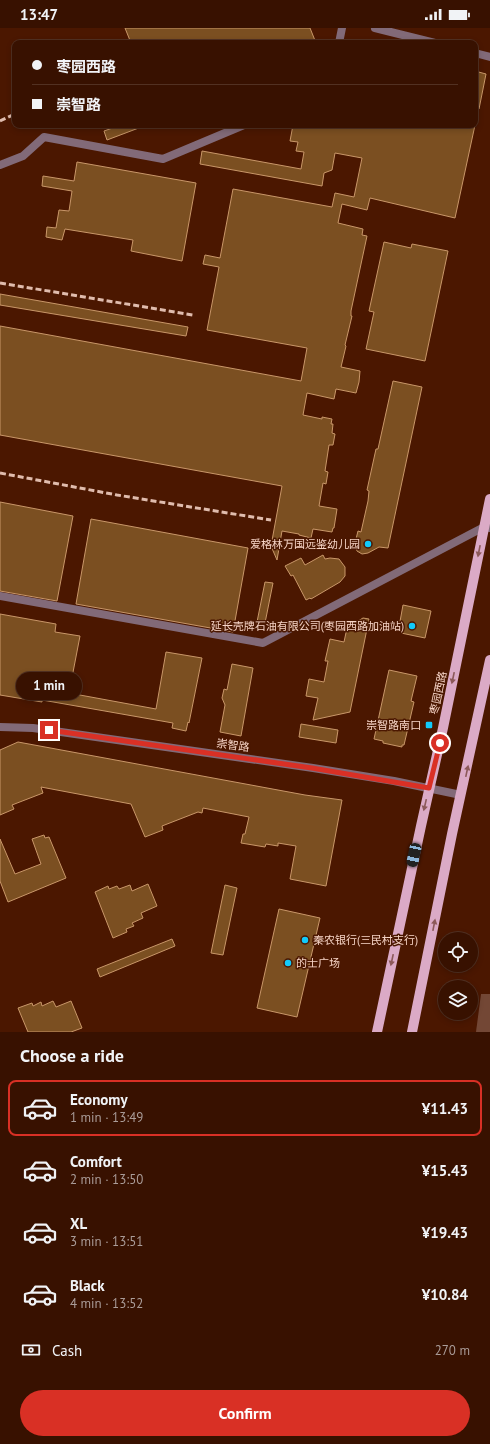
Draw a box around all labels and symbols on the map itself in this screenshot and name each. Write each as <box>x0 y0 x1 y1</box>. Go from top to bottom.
place label: 爱格林万国远鉴幼儿园 <box>250 537 360 551</box>
marker: 爱格林万国远鉴幼儿园 <box>363 539 373 549</box>
one-way arrow <box>476 545 482 557</box>
place label: 延长壳牌石油有限公司(枣园西路加油站) <box>211 619 404 633</box>
marker: 延长壳牌石油有限公司(枣园西路加油站) <box>407 621 417 631</box>
street label: 枣园西路 <box>427 670 449 716</box>
callout: 1 min <box>16 672 82 700</box>
one-way arrow <box>450 672 456 685</box>
place label: 崇智路南口 <box>366 718 421 732</box>
marker: 崇智路南口 <box>424 720 434 730</box>
route end <box>40 721 58 739</box>
route start <box>431 734 449 752</box>
street label: 崇智路 <box>216 736 250 754</box>
one-way arrow <box>464 764 470 777</box>
one-way arrow <box>422 799 428 812</box>
car <box>406 842 422 868</box>
one-way arrow <box>431 919 437 931</box>
place label: 秦农银行(三民村支行) <box>313 933 418 947</box>
marker: 秦农银行(三民村支行) <box>300 935 310 945</box>
one-way arrow <box>389 954 395 966</box>
place label: 的士广场 <box>296 956 340 970</box>
marker: 的士广场 <box>283 958 293 968</box>

